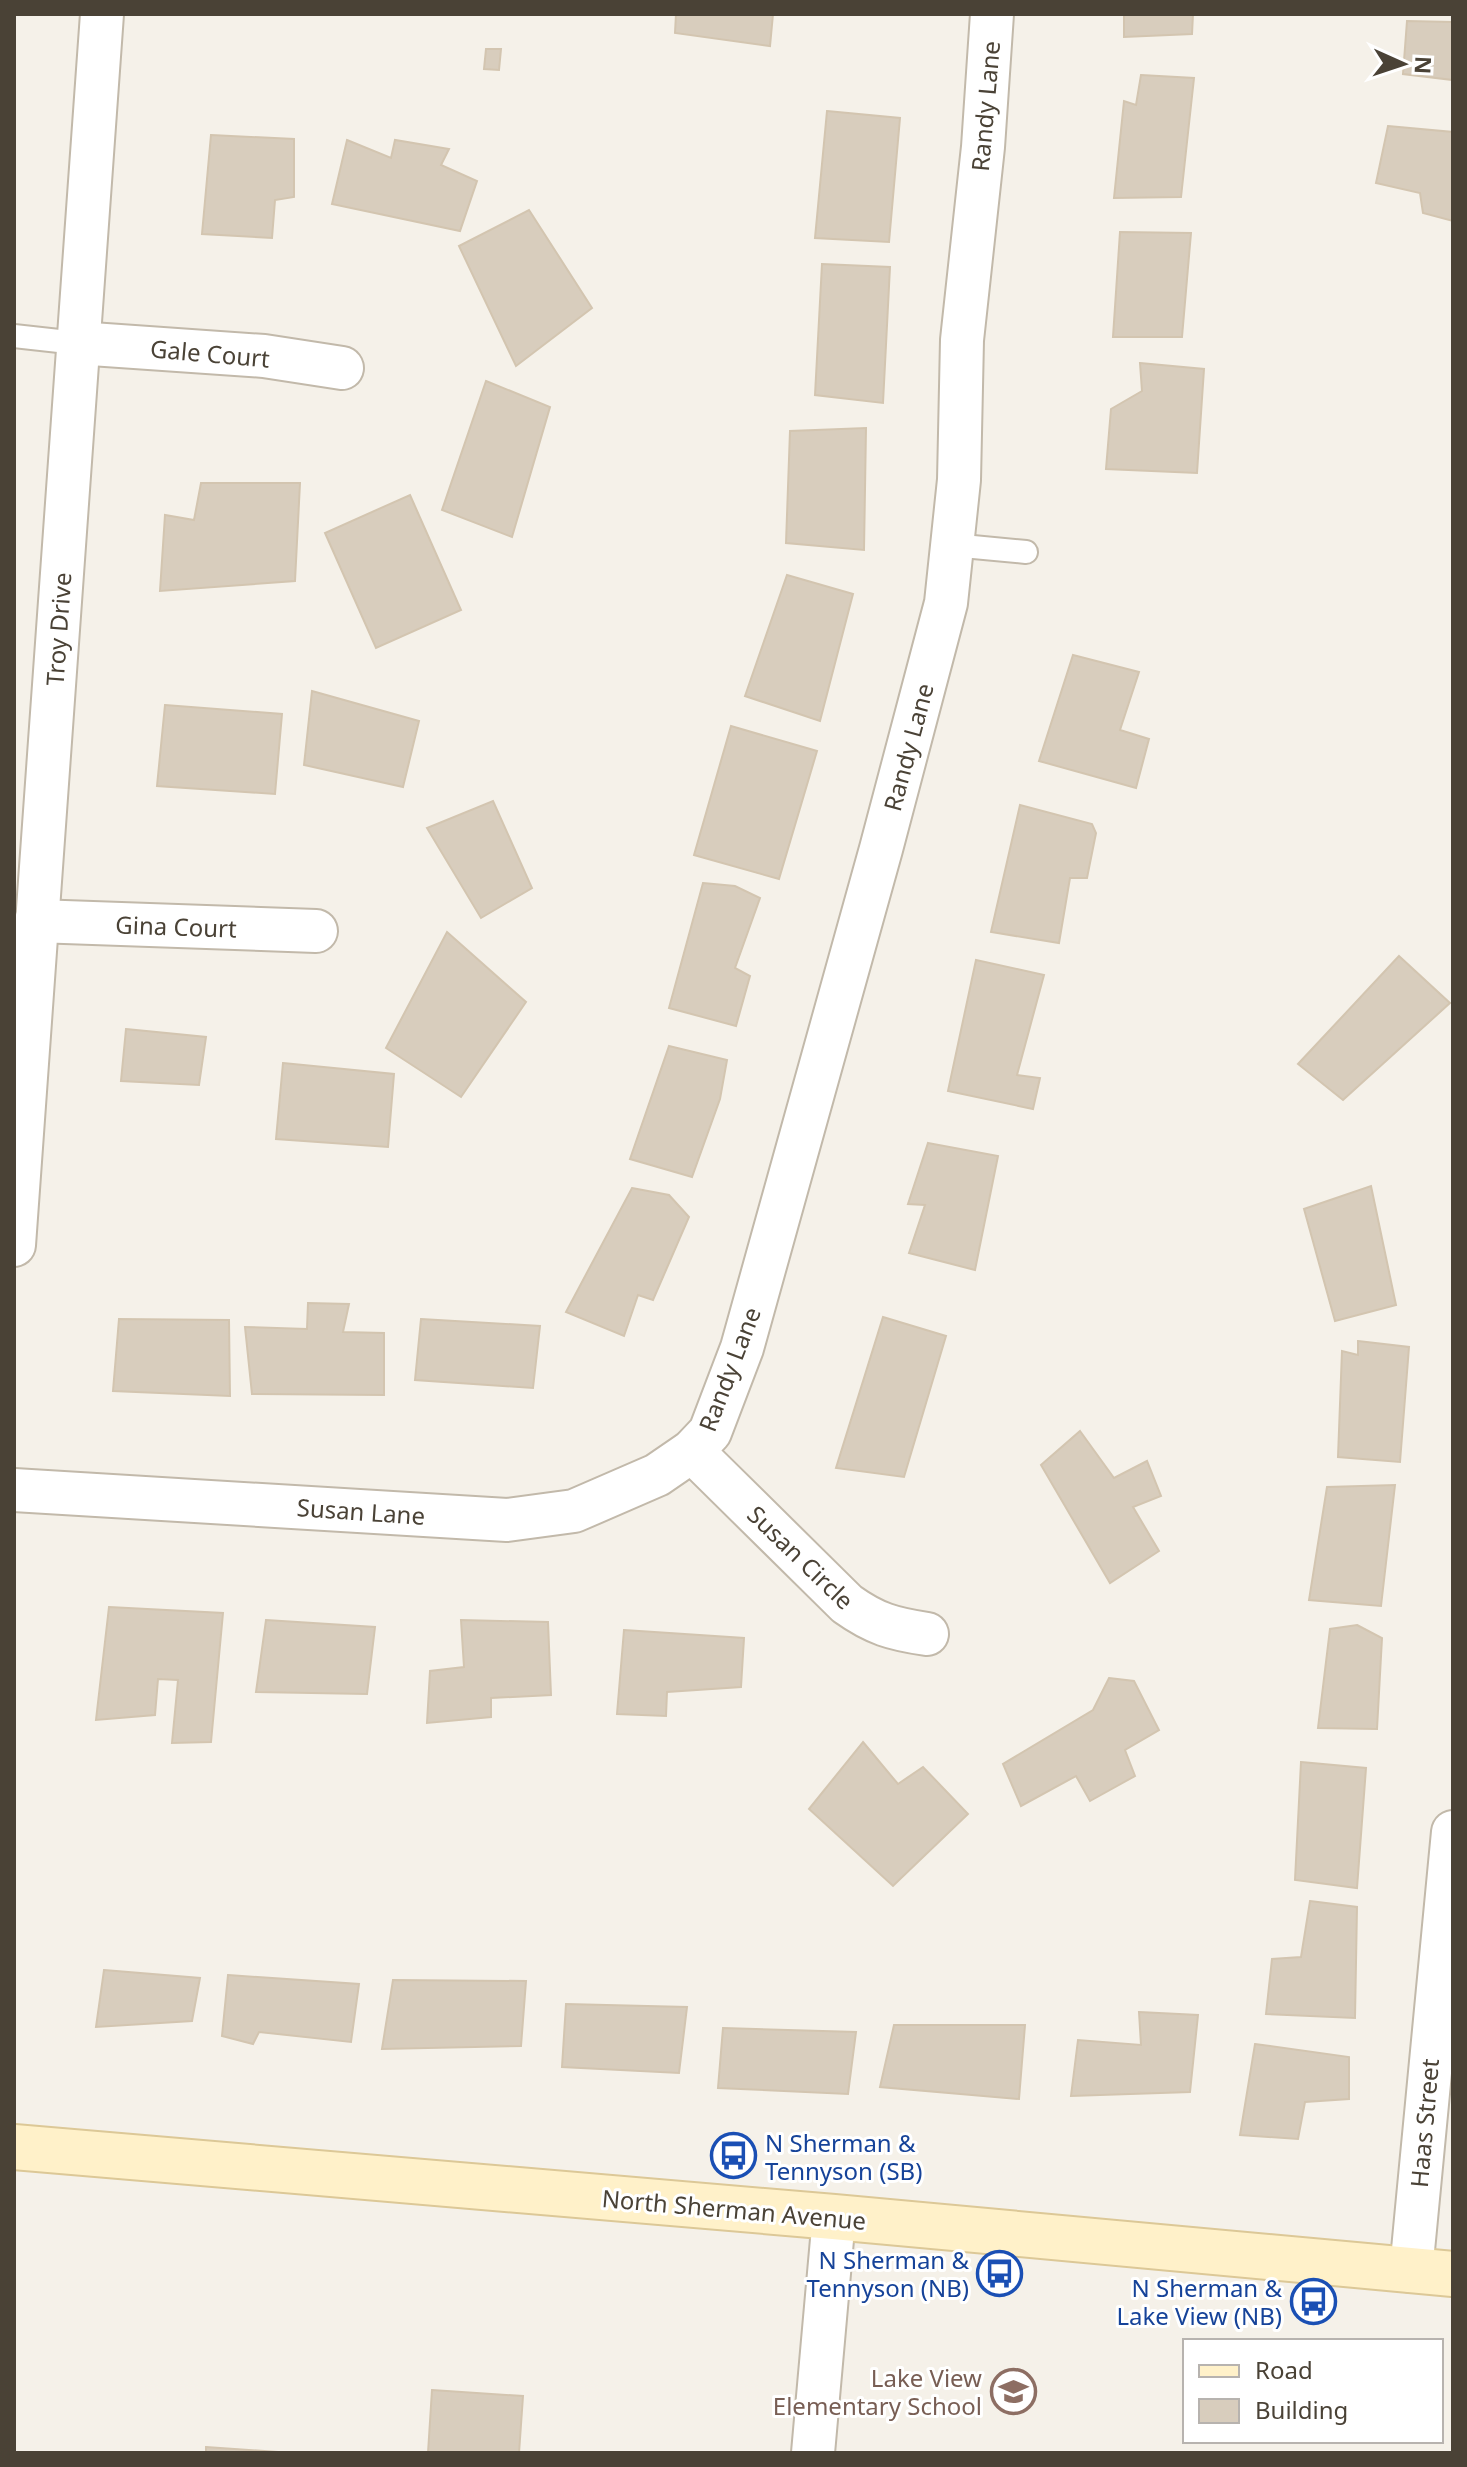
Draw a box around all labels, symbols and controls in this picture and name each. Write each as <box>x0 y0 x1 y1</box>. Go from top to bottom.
north arrow <box>1363 24 1443 104</box>
street label: Randy Lane <box>963 39 1007 173</box>
text: N <box>1409 55 1439 75</box>
street label: Gale Court <box>149 331 272 375</box>
street label: Troy Drive <box>38 571 78 687</box>
street label: Randy Lane <box>875 680 941 814</box>
street label: Gina Court <box>115 907 238 945</box>
street label: Randy Lane <box>690 1302 768 1436</box>
street label: Susan Lane <box>296 1490 426 1532</box>
street label: Susan Circle <box>741 1498 861 1616</box>
street label: Haas Street <box>1402 2057 1446 2189</box>
place label: N Sherman & Tennyson (SB) <box>765 2126 922 2187</box>
bus stop icon: N Sherman & Tennyson (SB) <box>710 2132 758 2180</box>
street label: North Sherman Avenue <box>601 2181 867 2237</box>
place label: N Sherman & Tennyson (NB) <box>807 2243 969 2304</box>
bus stop icon: N Sherman & Tennyson (NB) <box>976 2249 1024 2297</box>
place label: N Sherman & Lake View (NB) <box>1116 2271 1282 2332</box>
bus stop icon: N Sherman & Lake View (NB) <box>1289 2277 1337 2325</box>
legend <box>1183 2339 1443 2443</box>
text: Road <box>1255 2353 1313 2386</box>
place label: Lake View Elementary School <box>773 2361 982 2422</box>
school or university icon: Lake View Elementary School <box>989 2367 1037 2415</box>
text: Building <box>1255 2393 1348 2426</box>

